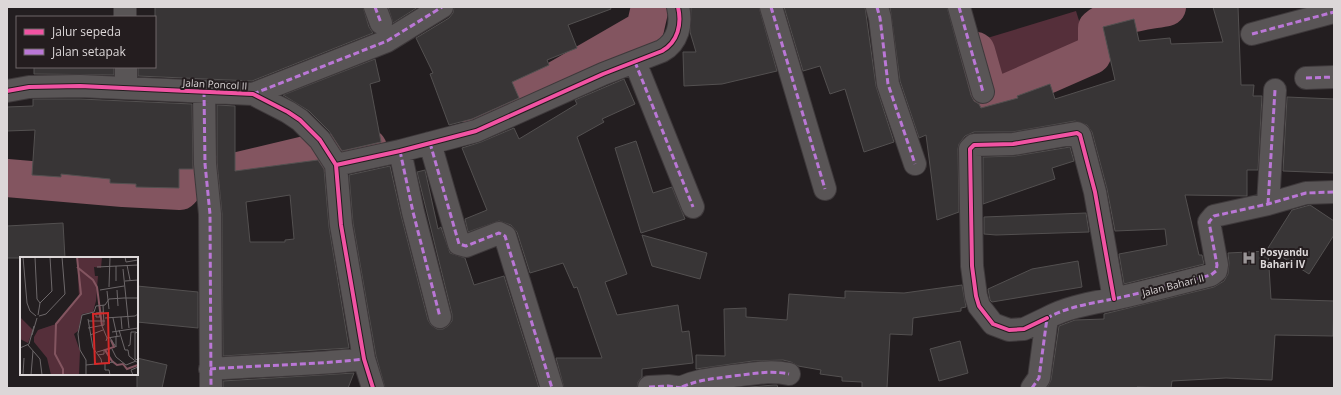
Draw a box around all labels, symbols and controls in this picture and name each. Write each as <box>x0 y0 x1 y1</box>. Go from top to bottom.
legend <box>16 16 156 68</box>
text: Jalur sepeda <box>51 23 121 40</box>
text: Jalan setapak <box>51 43 126 60</box>
street label: Jalan Poncol II <box>181 75 248 93</box>
place label: Posyandu Bahari IV <box>1260 245 1309 271</box>
hospital icon: Posyandu Bahari IV <box>1241 250 1257 266</box>
inset map <box>20 257 138 375</box>
street label: Jalan Bahari II <box>1139 271 1206 300</box>

